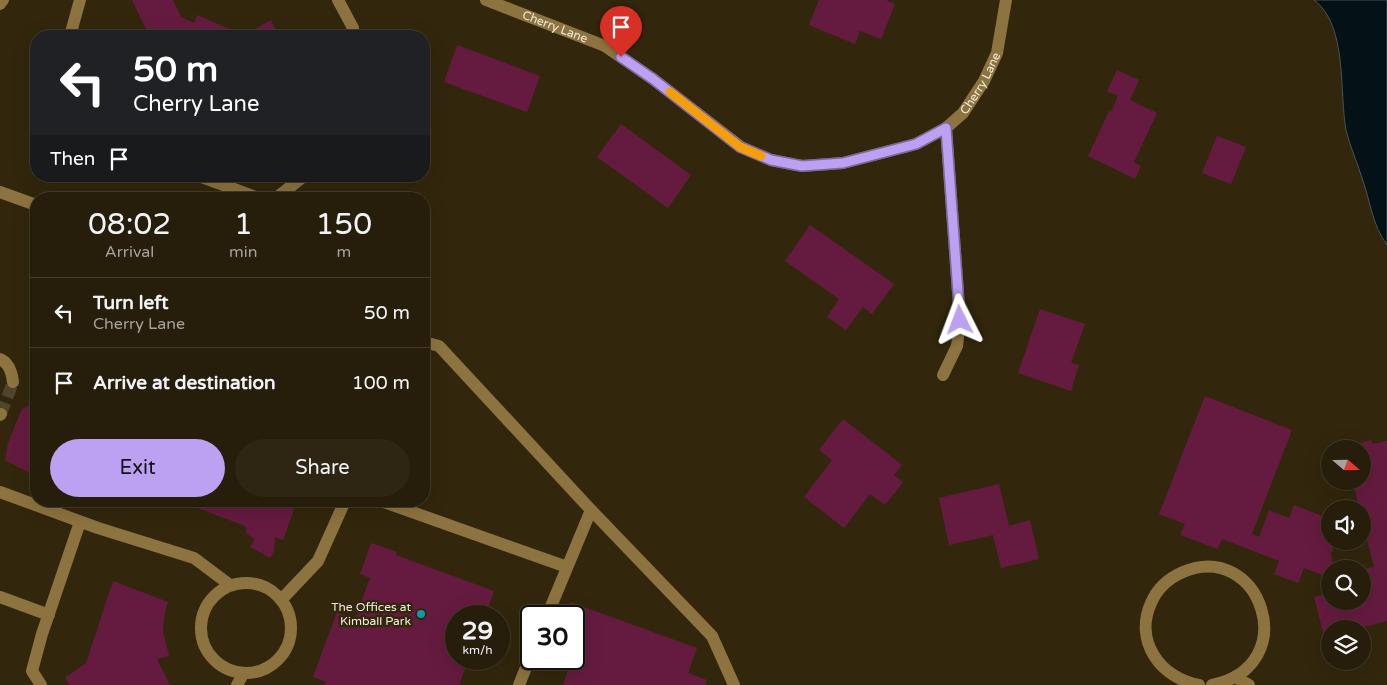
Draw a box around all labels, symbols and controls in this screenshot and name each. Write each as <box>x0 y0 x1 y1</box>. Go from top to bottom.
pin <box>600 6 642 57</box>
street label: Cherry Lane <box>520 8 590 46</box>
icon: arrive <box>607 13 635 41</box>
text: 50 m <box>133 49 218 91</box>
icon: left <box>50 50 115 115</box>
street label: Cherry Lane <box>957 50 1003 117</box>
text: Cherry Lane <box>133 91 259 117</box>
icon: arrive <box>105 145 133 173</box>
text: Then <box>50 148 95 170</box>
text: 08:02 <box>88 206 171 243</box>
text: 1 <box>234 206 253 243</box>
text: 150 <box>316 206 372 243</box>
text: Arrival <box>105 242 154 262</box>
text: min <box>229 242 258 262</box>
text: m <box>336 242 351 262</box>
text: Turn left <box>93 292 169 314</box>
position arrow <box>933 293 985 345</box>
icon: left <box>50 299 78 327</box>
text: 50 m <box>364 302 410 324</box>
text: Cherry Lane <box>93 314 185 334</box>
icon: arrive <box>50 369 78 397</box>
text: Arrive at destination <box>93 372 276 394</box>
text: 100 m <box>352 372 410 394</box>
button: Exit <box>50 439 225 497</box>
button: Share <box>235 439 410 497</box>
north arrow <box>1321 440 1371 490</box>
map controls <box>1321 440 1371 670</box>
button: sound <box>1321 500 1371 550</box>
button: search <box>1321 560 1371 610</box>
place label: The Offices at Kimball Park <box>331 600 411 628</box>
speed limit sign: 30 <box>520 605 585 670</box>
marker: The Offices at Kimball Park <box>415 608 427 620</box>
text: 29 <box>462 616 493 646</box>
button: layers <box>1321 620 1371 670</box>
text: km/h <box>462 643 493 657</box>

